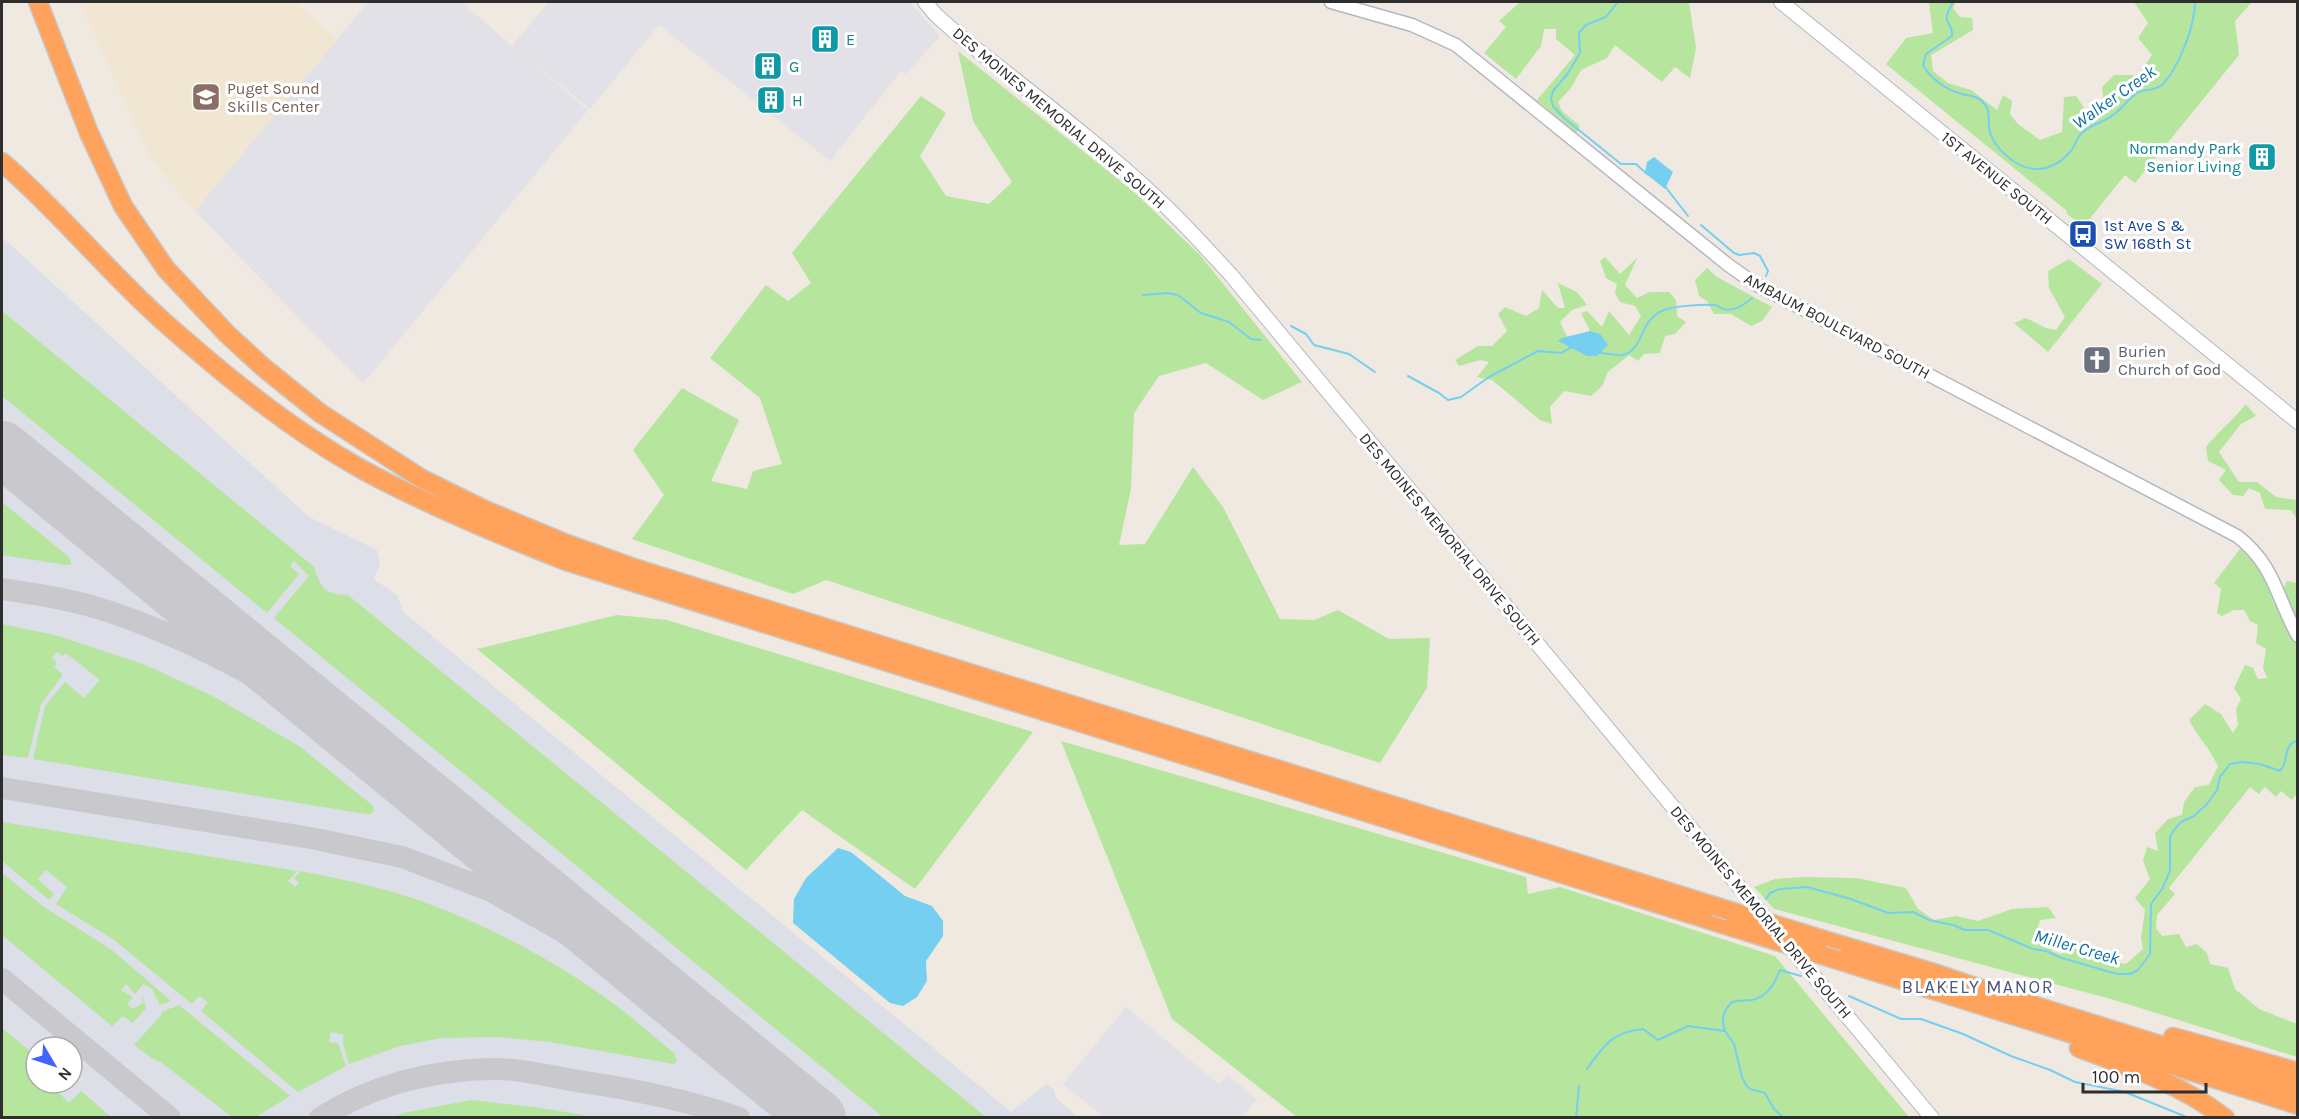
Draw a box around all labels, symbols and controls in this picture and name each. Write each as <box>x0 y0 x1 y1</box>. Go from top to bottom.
building icon: E <box>809 23 841 55</box>
street label: DES MOINES MEMORIAL DRIVE SOUTH <box>949 23 1169 213</box>
place label: E <box>846 30 855 49</box>
building icon: G <box>752 50 784 82</box>
place label: G <box>789 57 799 76</box>
water label: Walker Creek <box>2068 60 2161 134</box>
place label: Puget Sound Skills Center <box>227 79 320 116</box>
school or university icon: Puget Sound Skills Center <box>190 81 222 113</box>
building icon: H <box>755 84 787 116</box>
place label: H <box>792 91 803 110</box>
street label: 1ST AVENUE SOUTH <box>1938 128 2056 228</box>
place label: Normandy Park Senior Living <box>2129 139 2241 176</box>
building icon: Normandy Park Senior Living <box>2246 141 2278 173</box>
place label: 1st Ave S & SW 168th St <box>2104 216 2191 253</box>
bus stop icon: 1st Ave S & SW 168th St <box>2067 218 2099 250</box>
street label: AMBAUM BOULEVARD SOUTH <box>1741 269 1933 383</box>
place label: Burien Church of God <box>2118 342 2221 379</box>
church icon: Burien Church of God <box>2081 344 2113 376</box>
street label: DES MOINES MEMORIAL DRIVE SOUTH <box>1355 429 1545 649</box>
street label: DES MOINES MEMORIAL DRIVE SOUTH <box>1666 802 1856 1022</box>
water label: Miller Creek <box>2032 924 2123 970</box>
district label: BLAKELY MANOR <box>1902 976 2054 998</box>
north arrow <box>24 1035 84 1095</box>
scale bar <box>2083 1056 2206 1094</box>
text: N <box>54 1064 76 1085</box>
text: 100 m <box>2092 1066 2140 1088</box>

